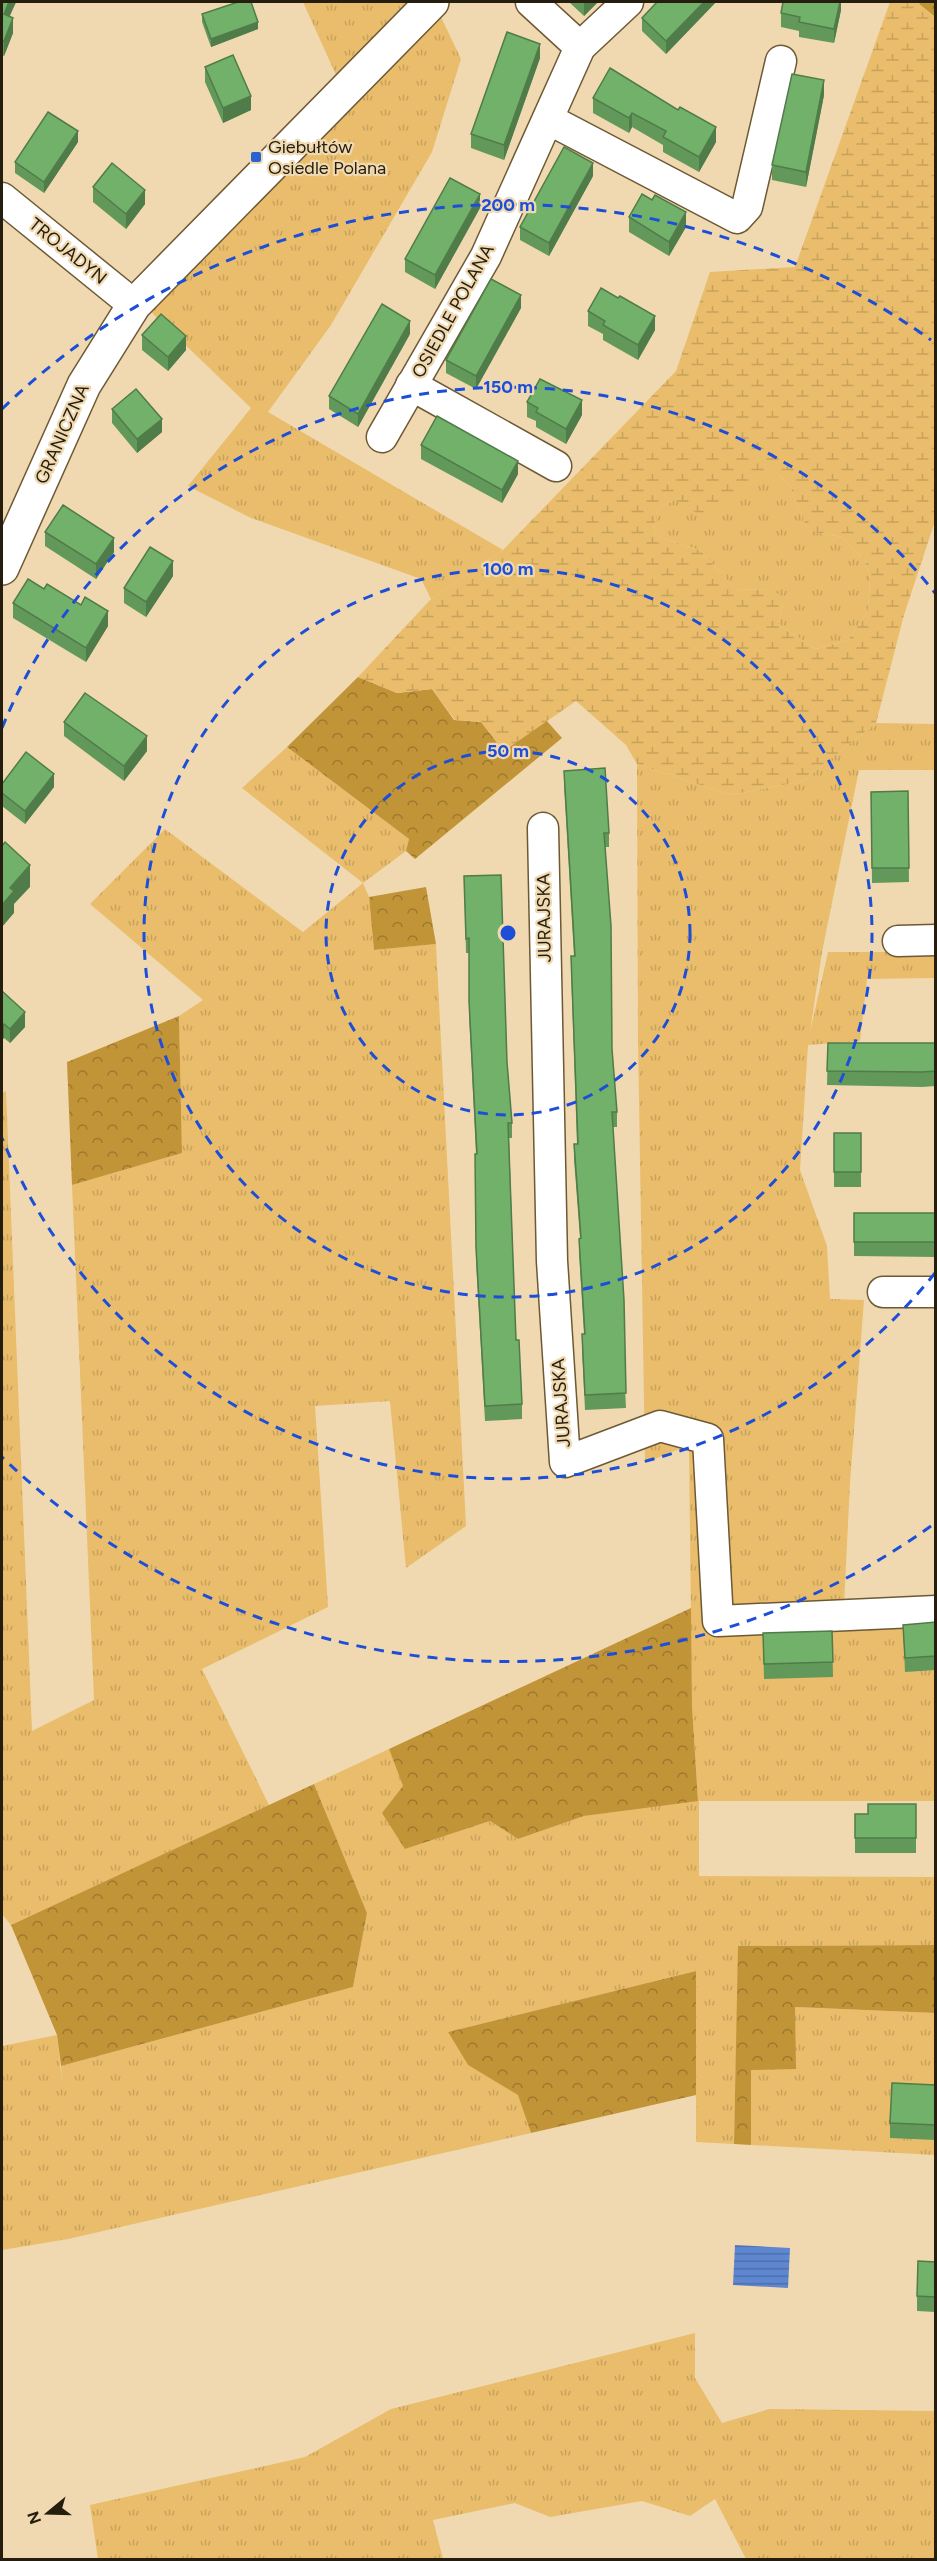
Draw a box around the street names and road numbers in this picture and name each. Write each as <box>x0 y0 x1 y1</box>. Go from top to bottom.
street label: TROJADYN <box>25 213 111 289</box>
street label: OSIEDLE POLANA <box>407 240 499 382</box>
street label: GRANICZNA <box>30 381 94 487</box>
street label: JURAJSKA <box>532 873 556 963</box>
street label: JURAJSKA <box>547 1358 575 1448</box>

